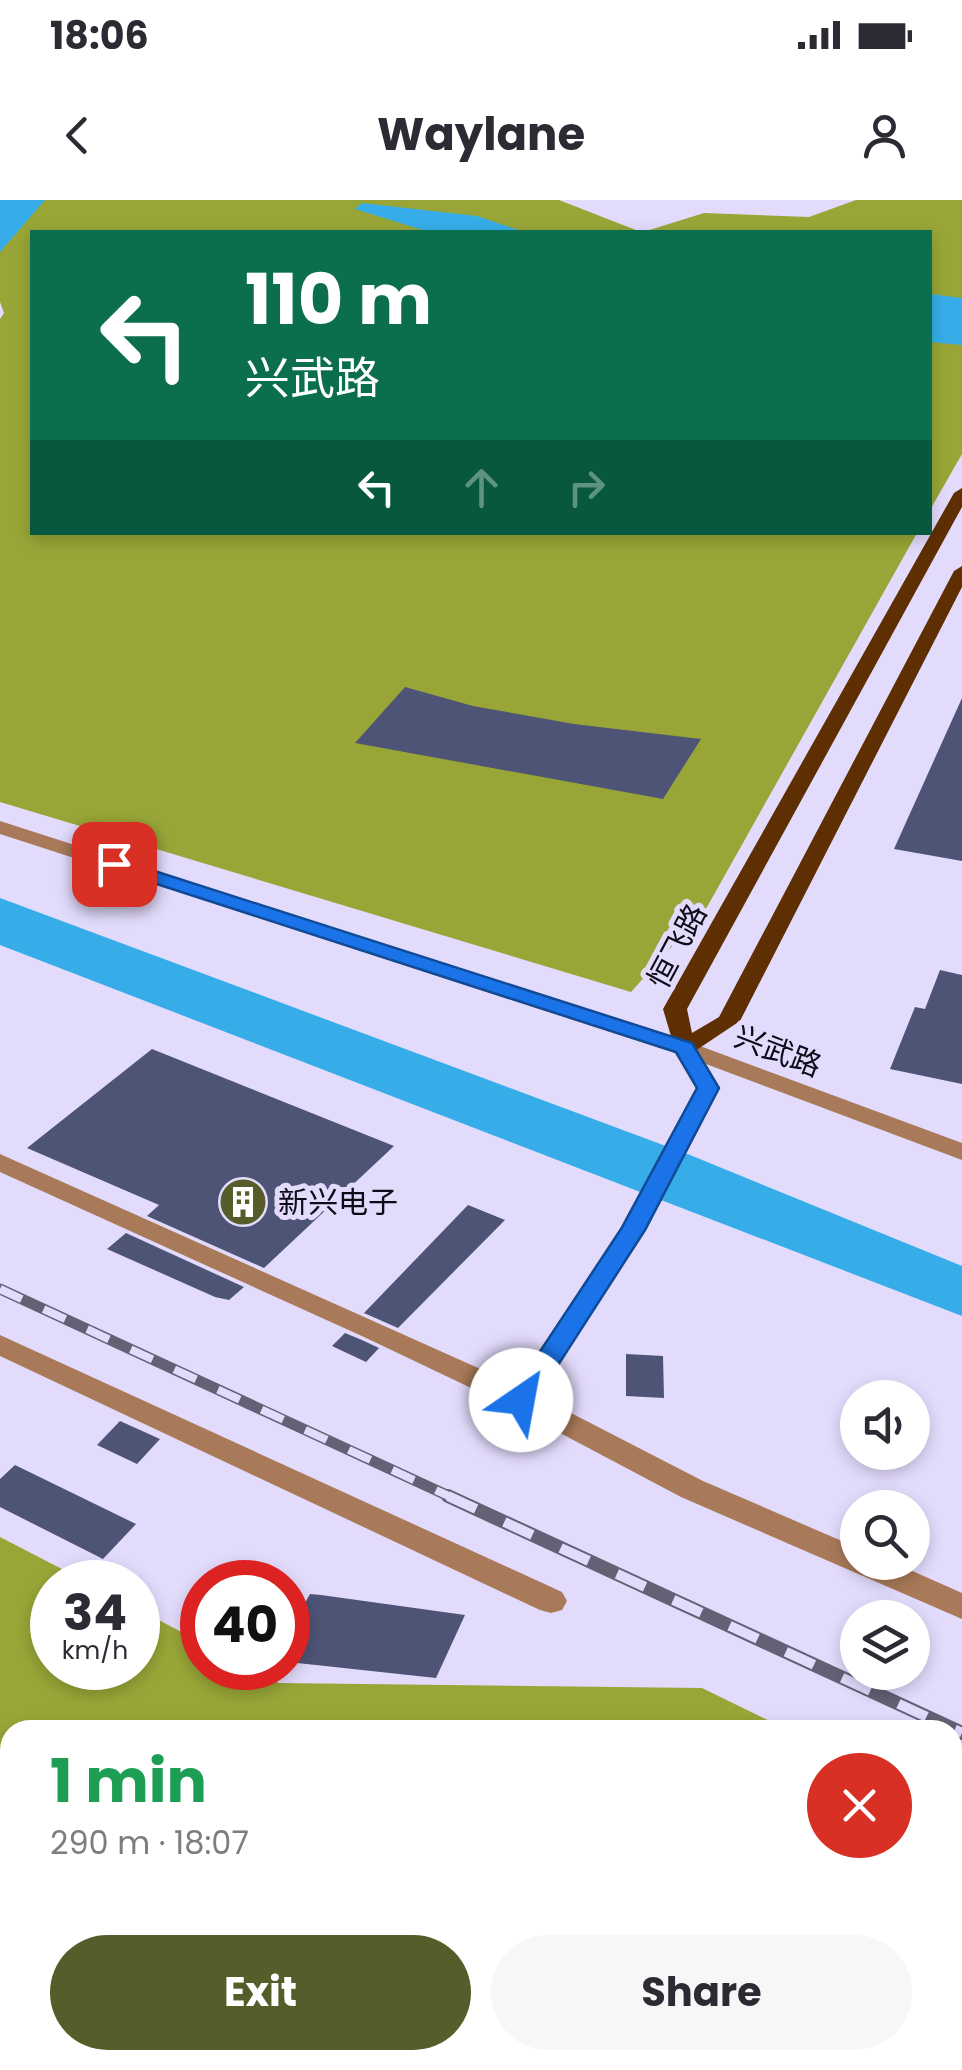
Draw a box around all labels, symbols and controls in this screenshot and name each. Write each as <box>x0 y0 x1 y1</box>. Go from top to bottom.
text: 18:06 <box>50 9 149 62</box>
text: Waylane <box>377 103 585 166</box>
icon: back <box>50 108 105 163</box>
icon: person <box>857 108 912 163</box>
text: 110 m <box>245 250 432 349</box>
icon: left <box>80 270 210 400</box>
text: 兴武路 <box>245 347 380 410</box>
icon: left <box>349 460 404 515</box>
icon: ahead <box>454 460 509 515</box>
icon: right <box>559 460 614 515</box>
pin <box>72 822 157 907</box>
icon: arrive <box>87 837 142 892</box>
street label: 恒飞路 <box>637 896 717 996</box>
street label: 兴武路 <box>728 1015 828 1087</box>
building icon: 新兴电子 <box>217 1176 269 1228</box>
place label: 新兴电子 <box>278 1181 398 1224</box>
position arrow <box>469 1348 573 1452</box>
map controls <box>840 1380 930 1690</box>
button: sound <box>840 1380 930 1470</box>
button: search <box>840 1490 930 1580</box>
speed limit sign: 40 <box>180 1560 310 1690</box>
text: 34 <box>63 1577 127 1648</box>
button: layers <box>840 1600 930 1690</box>
text: km/h <box>62 1633 128 1668</box>
text: 1 min <box>50 1739 207 1823</box>
button: close <box>807 1753 912 1858</box>
text: 290 m · 18:07 <box>50 1820 249 1865</box>
button: Exit <box>50 1935 471 2050</box>
button: Share <box>491 1935 912 2050</box>

